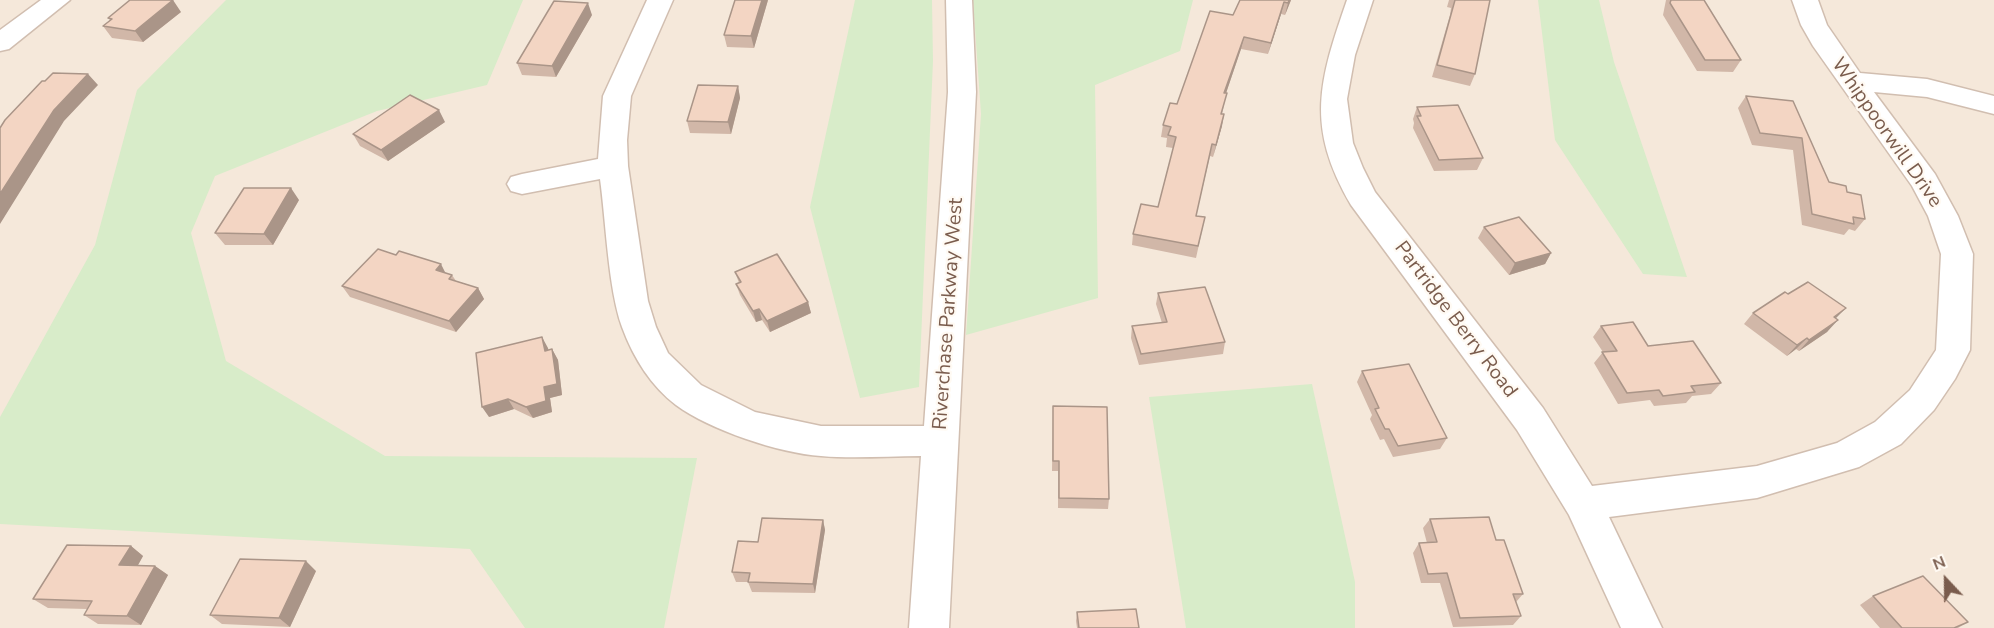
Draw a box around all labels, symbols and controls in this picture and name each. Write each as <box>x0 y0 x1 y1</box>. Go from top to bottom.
street label: Whippoorwill Drive <box>1825 54 1947 212</box>
street label: Riverchase Parkway West <box>929 197 969 431</box>
street label: Partridge Berry Road <box>1388 237 1522 403</box>
north arrow <box>1916 550 1976 610</box>
text: N <box>1930 551 1949 576</box>

